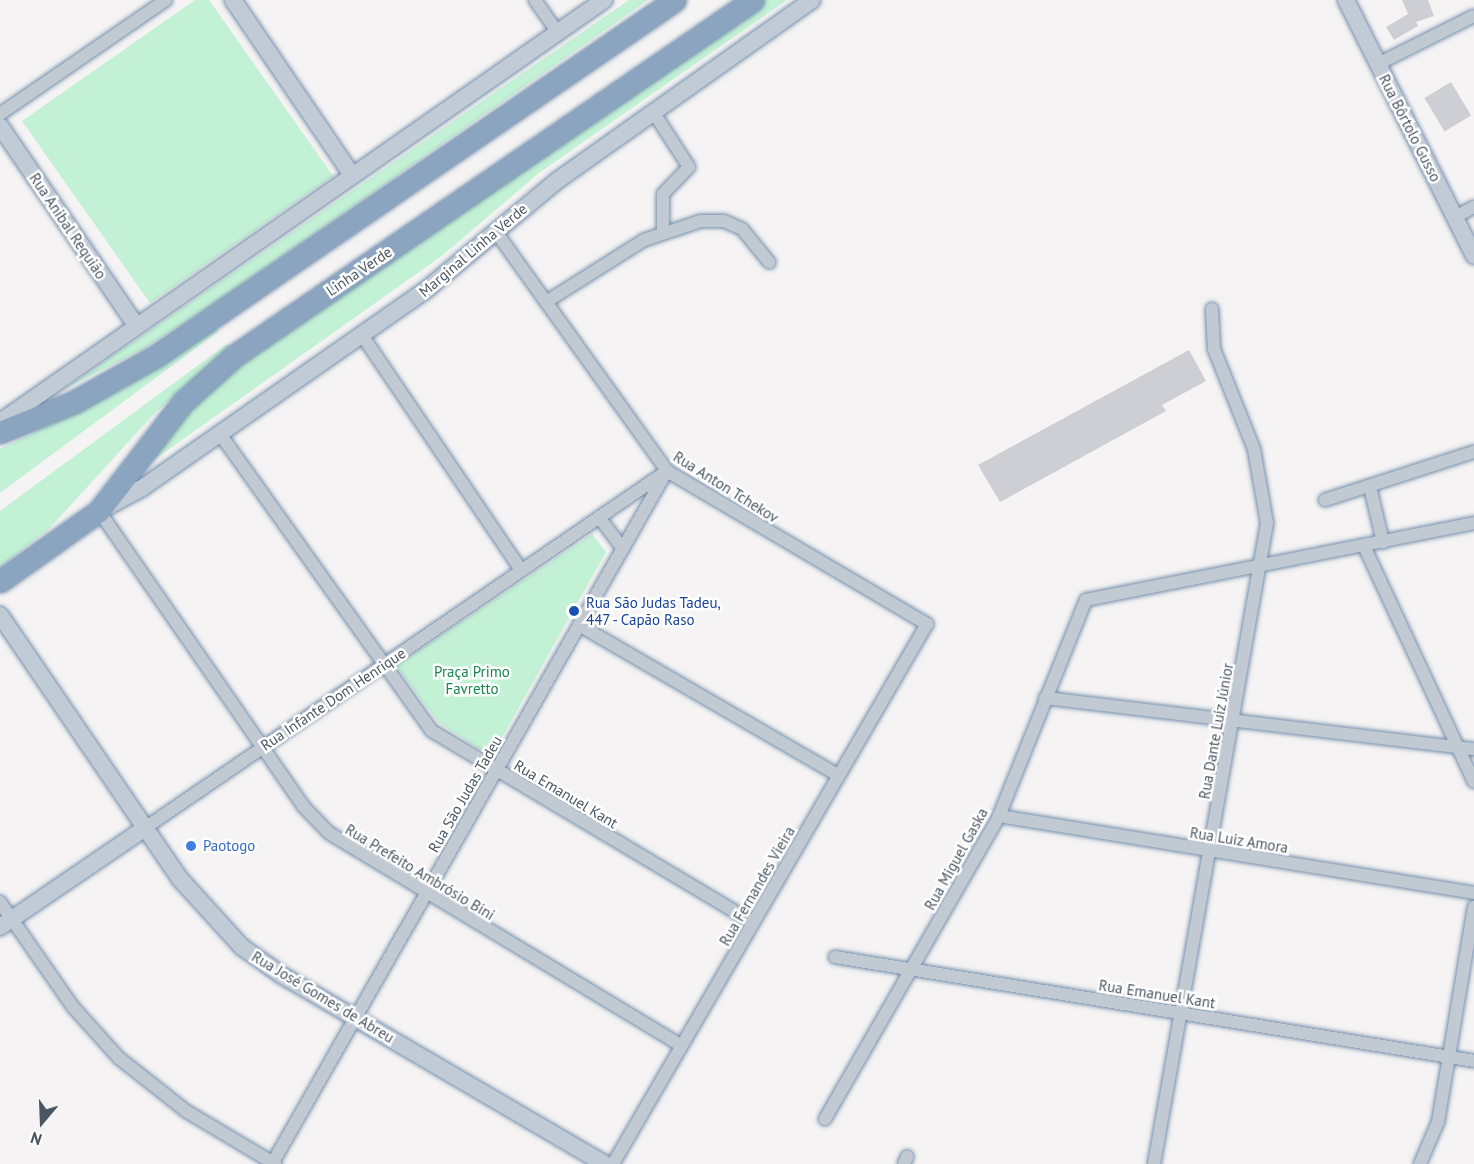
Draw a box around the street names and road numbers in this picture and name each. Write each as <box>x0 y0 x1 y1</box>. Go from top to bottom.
street label: Rua Bôrtolo Gusso <box>1375 71 1445 185</box>
street label: Rua Anibal Requião <box>26 169 110 283</box>
street label: Marginal Linha Verde <box>415 199 531 301</box>
street label: Linha Verde <box>323 242 395 300</box>
street label: Rua Anton Tchekov <box>670 447 782 527</box>
street label: Rua Infante Dom Henrique <box>257 644 409 754</box>
street label: Rua Dante Luiz Júnior <box>1195 661 1237 801</box>
street label: Rua São Judas Tadeu <box>424 732 506 856</box>
street label: Rua Emanuel Kant <box>511 756 621 832</box>
street label: Rua Miguel Gaska <box>921 805 991 913</box>
street label: Rua Prefeito Ambrósio Bini <box>342 820 498 924</box>
street label: Rua Fernandes Vieira <box>715 823 799 949</box>
street label: Rua Luiz Amora <box>1188 823 1290 857</box>
street label: Rua José Gomes de Abreu <box>248 947 398 1047</box>
street label: Rua Emanuel Kant <box>1097 976 1217 1012</box>

